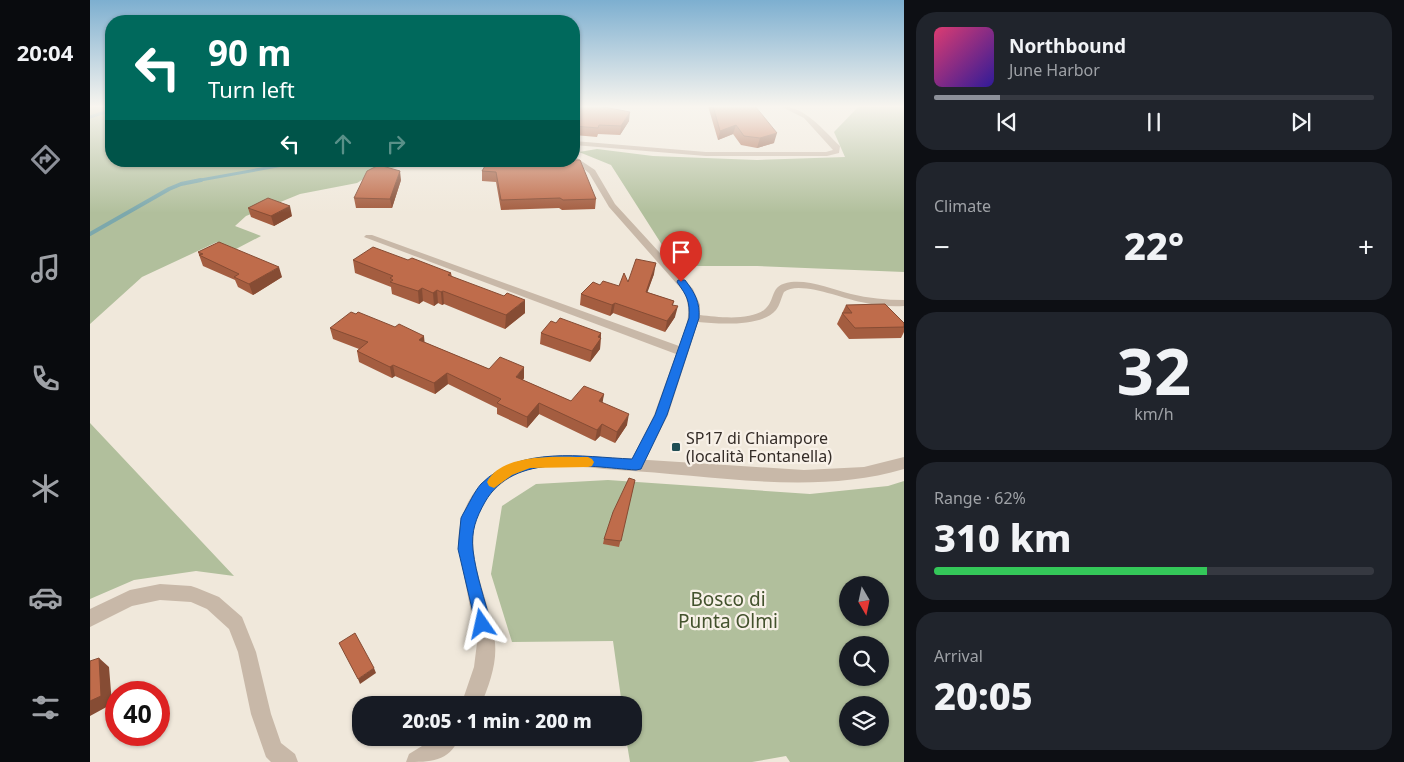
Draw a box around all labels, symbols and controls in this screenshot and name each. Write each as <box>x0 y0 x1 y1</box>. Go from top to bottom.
text: 90 m <box>208 29 291 76</box>
text: Northbound <box>1009 33 1126 59</box>
icon: left <box>125 35 190 100</box>
text: 20:04 <box>17 37 73 67</box>
text: June Harbor <box>1009 59 1100 81</box>
text: Turn left <box>208 74 295 104</box>
icon: previous <box>993 108 1021 136</box>
icon: pause <box>1140 108 1168 136</box>
icon: next <box>1287 108 1315 136</box>
icon: left <box>276 130 304 158</box>
icon: ahead <box>329 130 357 158</box>
icon: right <box>382 130 410 158</box>
icon: directions <box>28 142 63 177</box>
text: Climate <box>934 195 991 217</box>
text: 22° <box>1124 219 1184 271</box>
text: − <box>934 227 950 265</box>
text: + <box>1358 227 1374 265</box>
pin <box>660 231 702 282</box>
icon: arrive <box>667 238 695 266</box>
icon: music <box>28 251 63 286</box>
text: 32 <box>1117 326 1191 414</box>
icon: phone <box>28 361 63 396</box>
text: km/h <box>1134 403 1174 425</box>
place label: SP17 di Chiampore (località Fontanella) <box>686 427 832 467</box>
marker: SP17 di Chiampore (località Fontanella) <box>670 441 682 453</box>
icon: climate <box>28 471 63 506</box>
text: Range · 62% <box>934 487 1026 509</box>
text: 310 km <box>934 511 1072 563</box>
north arrow <box>839 576 889 626</box>
map controls <box>839 576 889 746</box>
icon: car <box>28 580 63 615</box>
park label: Bosco di Punta Olmi <box>678 586 778 634</box>
position arrow <box>455 597 507 649</box>
button: search <box>839 636 889 686</box>
text: Arrival <box>934 645 983 667</box>
text: 20:05 <box>934 669 1033 721</box>
speed limit sign: 40 <box>105 681 170 746</box>
icon: filters <box>28 690 63 725</box>
button: layers <box>839 696 889 746</box>
text: 20:05 · 1 min · 200 m <box>402 708 592 734</box>

